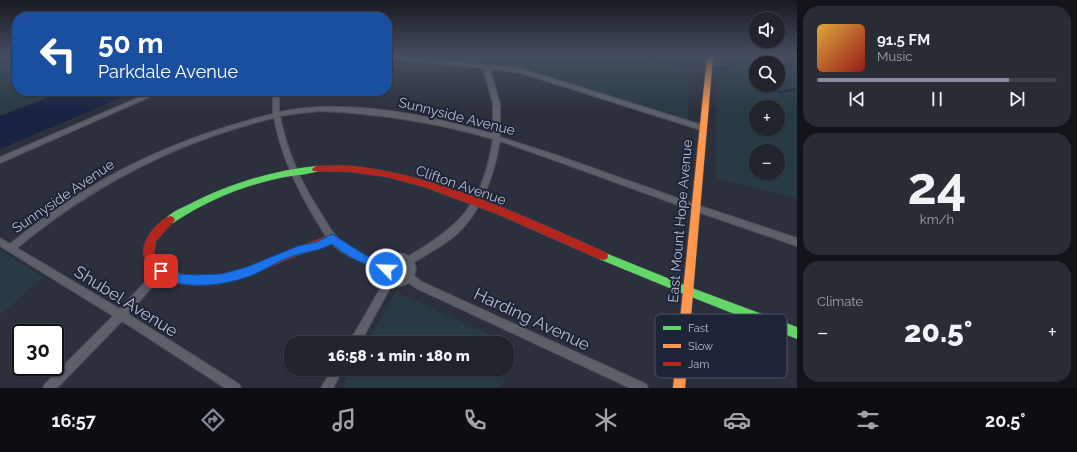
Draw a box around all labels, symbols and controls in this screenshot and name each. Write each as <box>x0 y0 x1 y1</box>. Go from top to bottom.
map controls <box>749 12 785 180</box>
button: sound <box>749 12 785 48</box>
text: 50 m <box>98 27 164 60</box>
icon: left <box>32 28 84 80</box>
text: 91.5 FM <box>877 31 930 49</box>
text: Music <box>877 49 912 64</box>
button: search <box>749 56 785 92</box>
text: Parkdale Avenue <box>98 61 238 82</box>
icon: previous <box>846 88 868 110</box>
icon: pause <box>926 88 948 110</box>
icon: next <box>1006 88 1028 110</box>
street label: Sunnyside Avenue <box>397 94 517 138</box>
button: + <box>749 100 785 136</box>
street label: East Mount Hope Avenue <box>665 139 695 303</box>
button: − <box>749 144 785 180</box>
text: 24 <box>907 155 967 216</box>
street label: Sunnyside Avenue <box>9 156 117 236</box>
street label: Clifton Avenue <box>414 162 508 208</box>
text: km/h <box>920 212 954 227</box>
position arrow <box>365 248 407 290</box>
pin <box>144 254 178 288</box>
icon: arrive <box>150 260 172 282</box>
street label: Shubel Avenue <box>71 261 182 341</box>
street label: Harding Avenue <box>471 283 593 355</box>
text: Climate <box>817 294 863 309</box>
legend <box>655 314 787 378</box>
text: 20.5° <box>904 314 973 349</box>
text: − <box>817 319 829 345</box>
text: + <box>1048 319 1057 345</box>
text: Fast <box>688 322 709 335</box>
speed limit sign: 30 <box>12 324 64 376</box>
text: Slow <box>688 340 713 353</box>
text: 16:58 · 1 min · 180 m <box>328 347 470 365</box>
text: Jam <box>688 358 709 371</box>
icon: directions <box>199 406 227 434</box>
icon: music <box>330 406 358 434</box>
icon: phone <box>461 406 489 434</box>
icon: climate <box>592 406 620 434</box>
icon: car <box>723 406 751 434</box>
icon: filters <box>854 406 882 434</box>
text: 16:57 <box>52 410 96 431</box>
text: 20.5° <box>985 410 1025 431</box>

